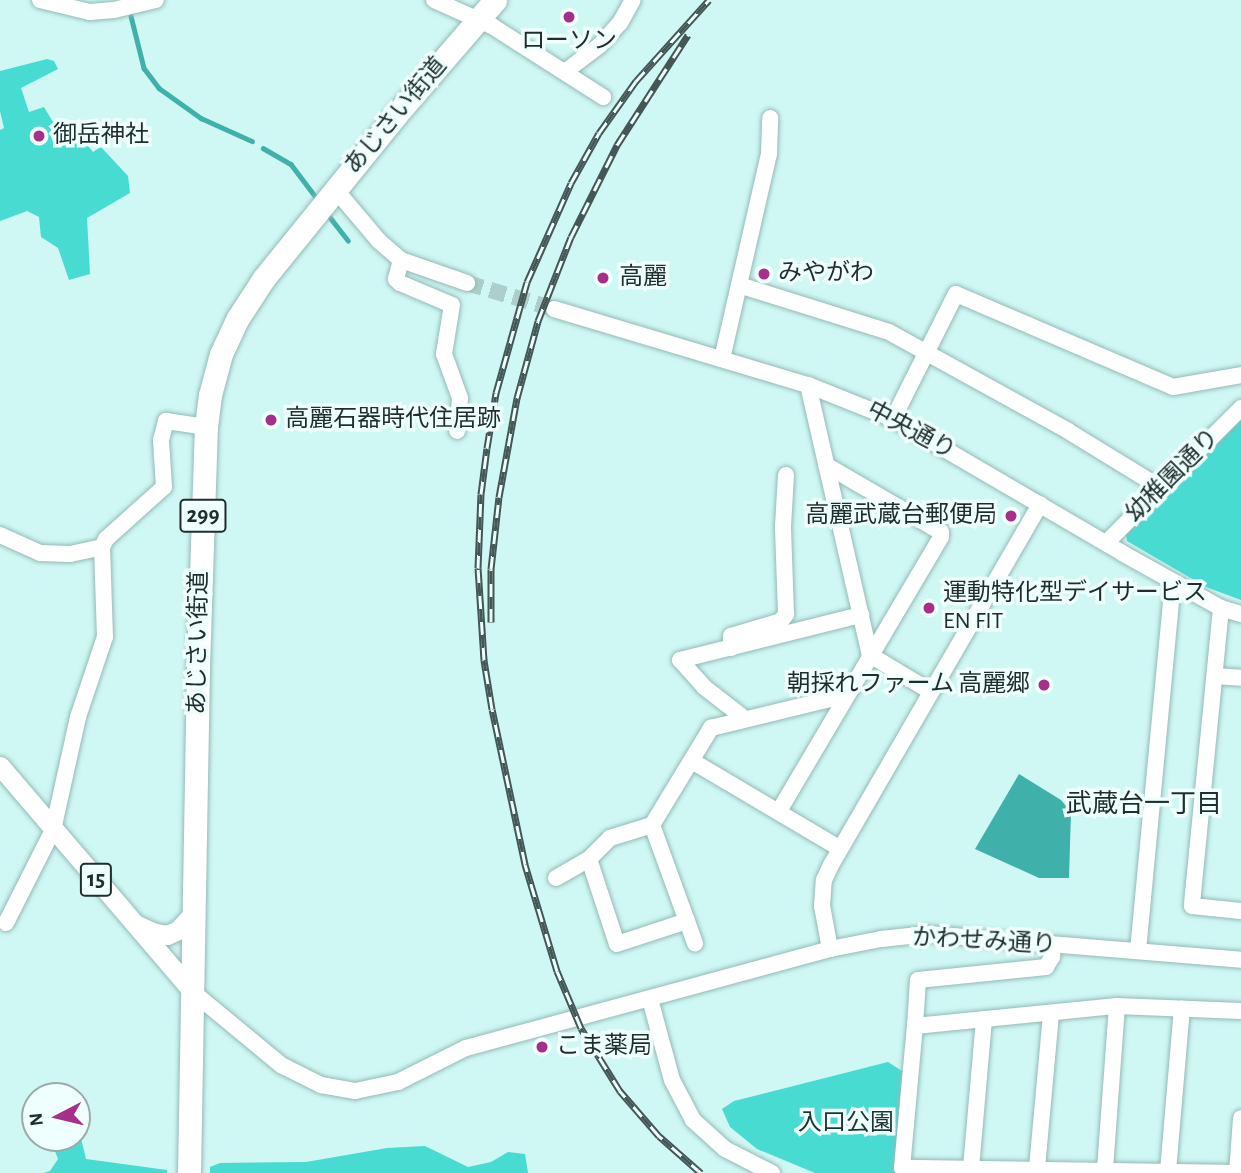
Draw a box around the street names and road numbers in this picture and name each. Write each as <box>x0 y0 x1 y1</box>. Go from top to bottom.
street label: あじさい街道 <box>339 52 453 180</box>
street label: 中央通り <box>862 396 960 466</box>
street label: 幼稚園通り <box>1120 423 1226 529</box>
road number: 299 <box>178 496 228 536</box>
street label: あじさい街道 <box>183 571 215 715</box>
road number: 15 <box>78 860 114 900</box>
street label: かわせみ通り <box>911 924 1057 960</box>

